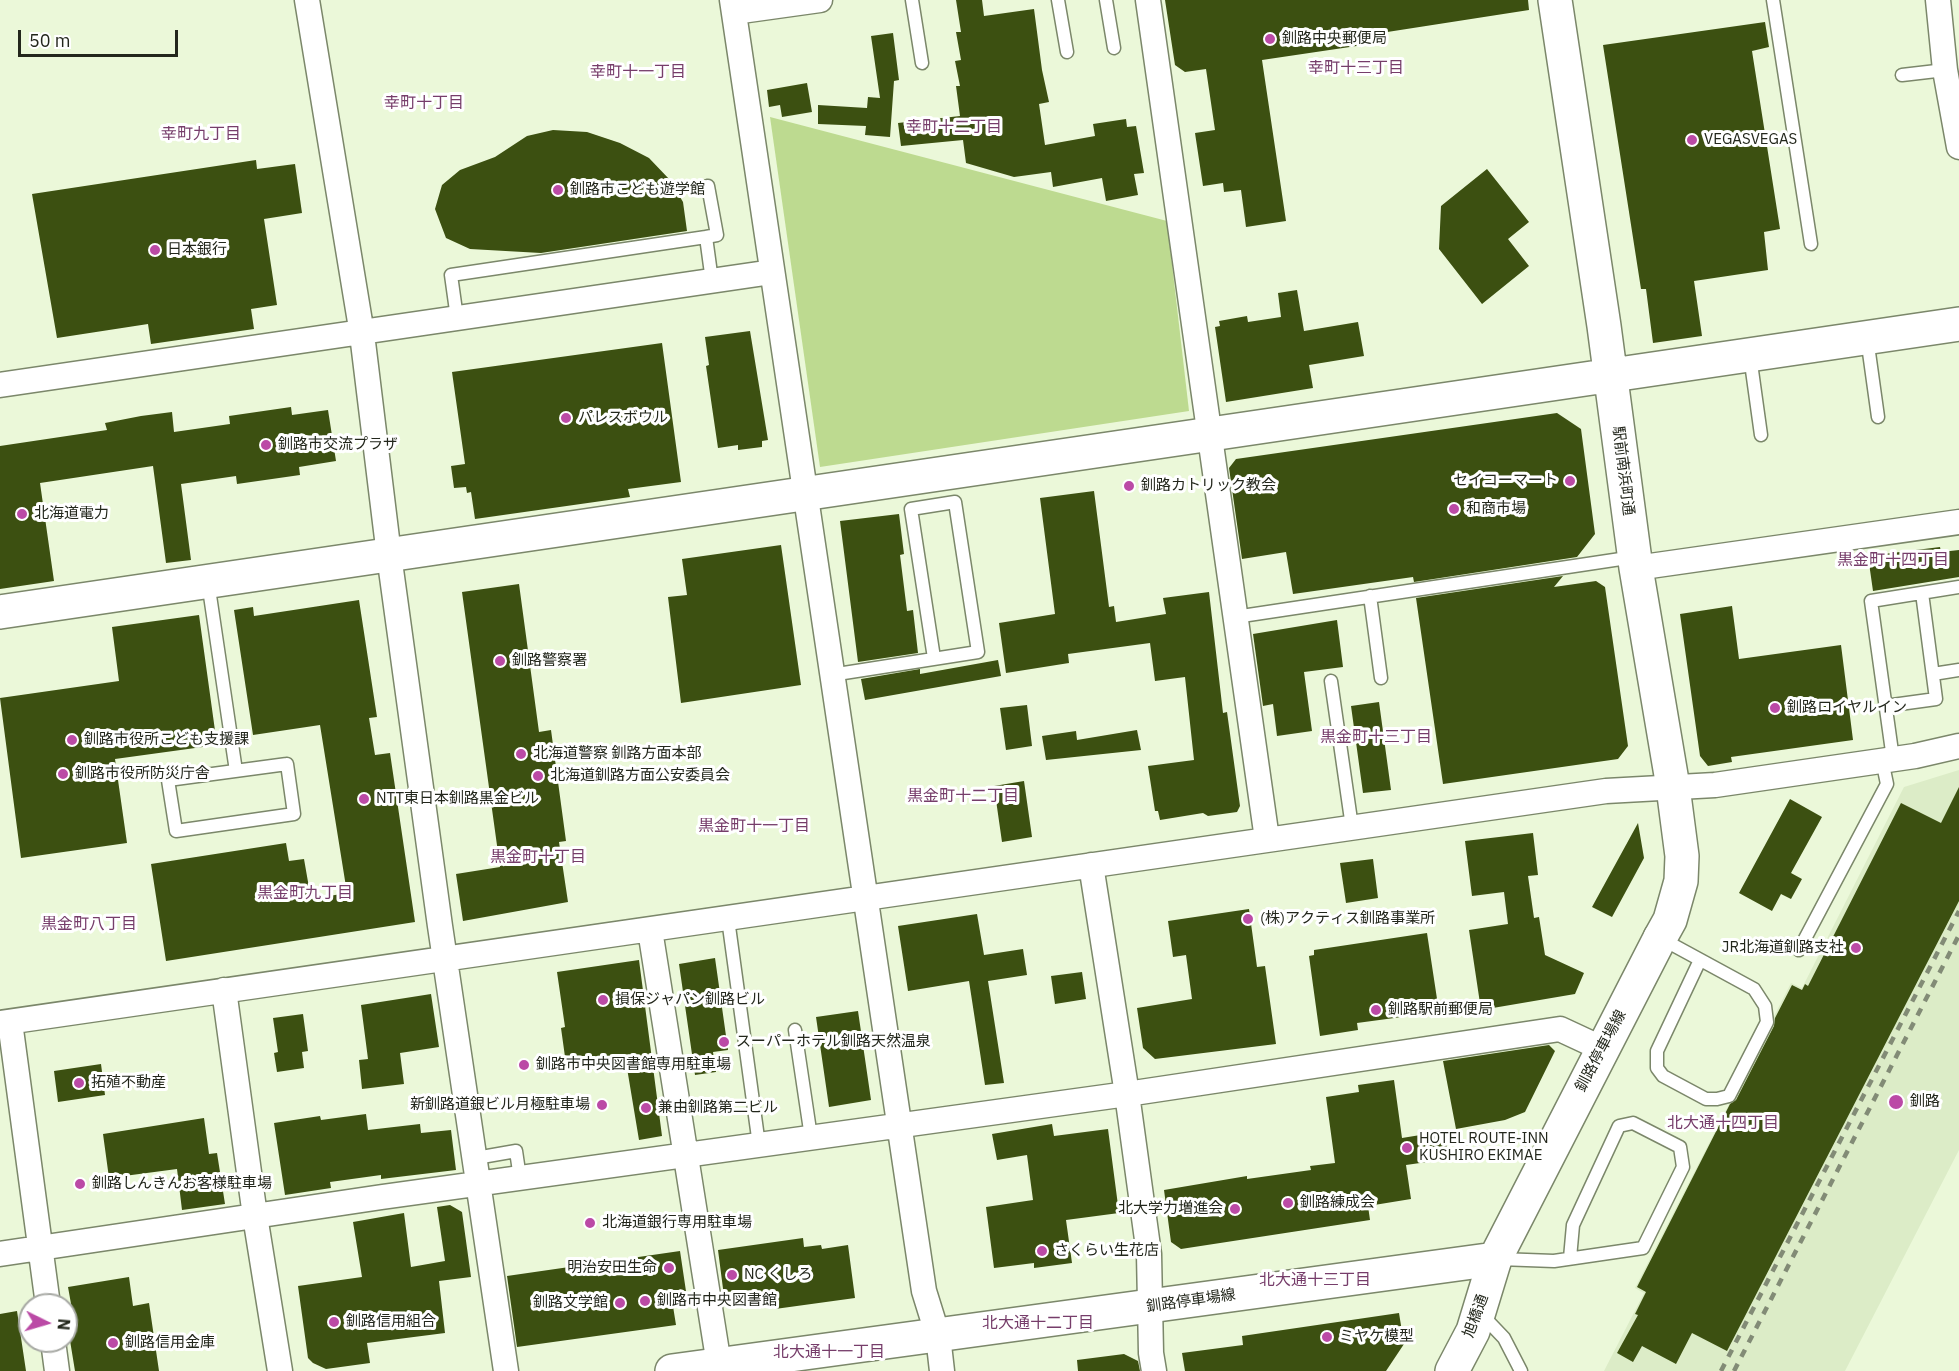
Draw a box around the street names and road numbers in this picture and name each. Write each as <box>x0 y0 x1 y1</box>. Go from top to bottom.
street label: 駅前南浜町通 <box>1609 425 1637 517</box>
street label: 釧路停車場線 <box>1572 1007 1630 1095</box>
street label: 釧路停車場線 <box>1145 1286 1237 1316</box>
street label: 旭橋通 <box>1460 1292 1492 1340</box>

